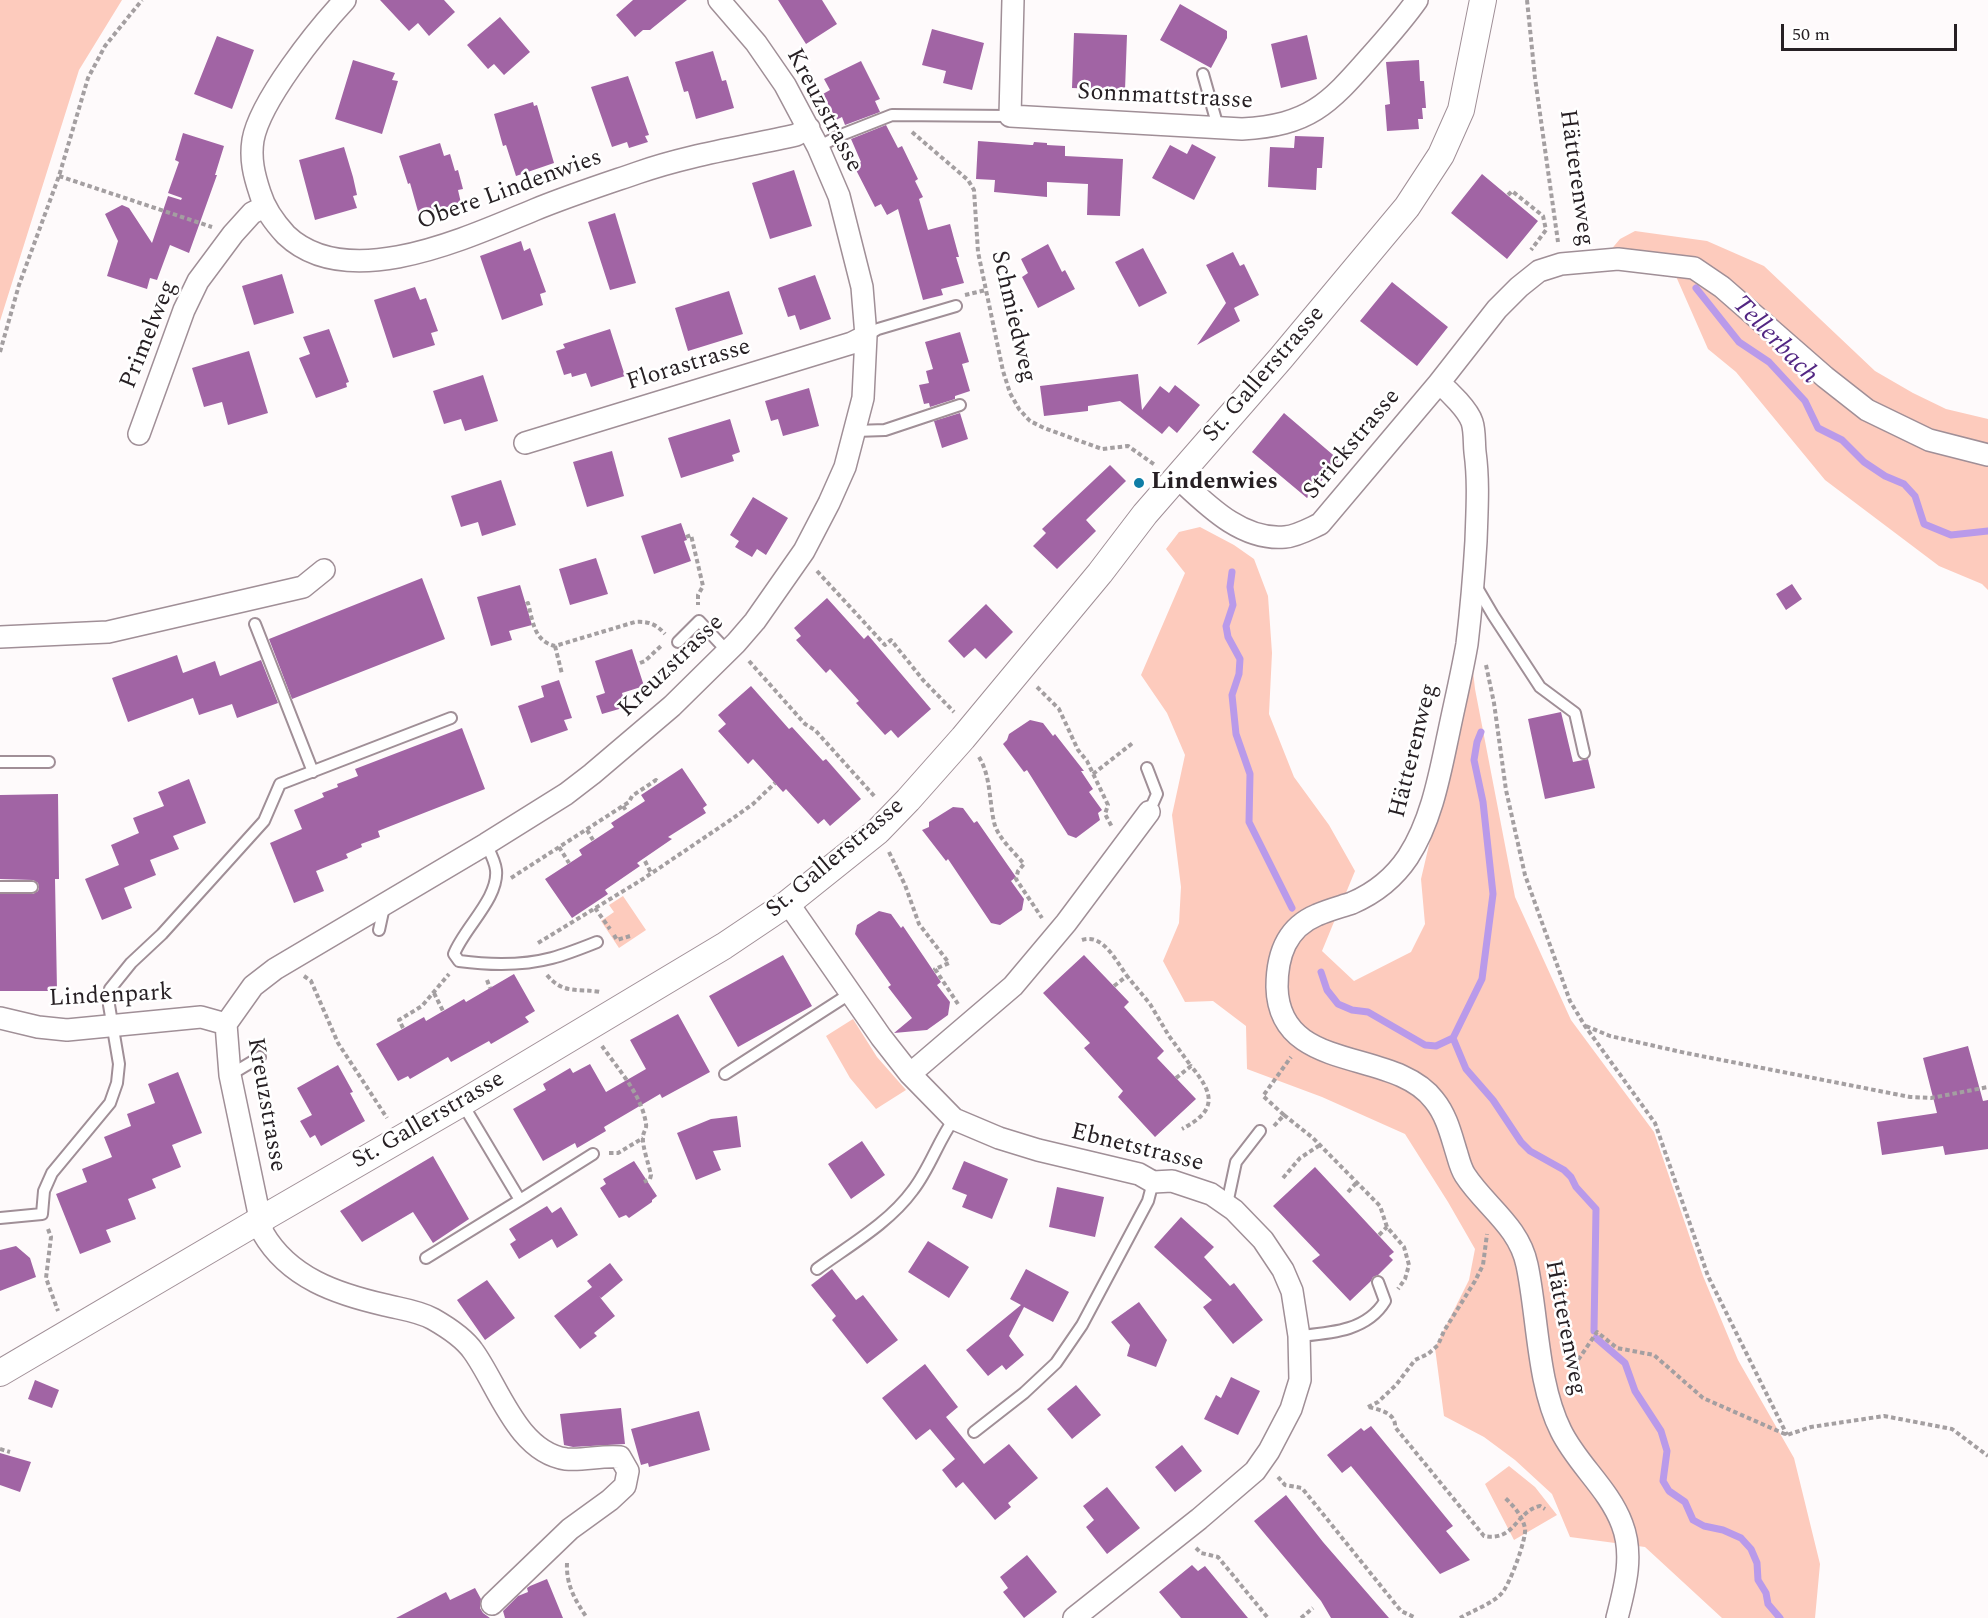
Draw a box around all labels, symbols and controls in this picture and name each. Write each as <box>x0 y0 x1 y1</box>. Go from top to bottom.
scale bar <box>1784 12 1960 50</box>
text: 50 m <box>1792 21 1830 48</box>
street label: Kreuzstrasse <box>778 44 868 178</box>
street label: Sonnmattstrasse <box>1076 79 1254 117</box>
street label: Hätterenweg <box>1551 108 1599 248</box>
street label: Obere Lindenwies <box>414 144 606 238</box>
street label: Schmiedweg <box>983 248 1041 386</box>
street label: Primelweg <box>115 277 185 393</box>
water label: Tellerbach <box>1724 290 1824 392</box>
street label: St. Gallerstrasse <box>1198 301 1332 449</box>
street label: Florastrasse <box>623 333 755 399</box>
street label: Strickstrasse <box>1298 384 1408 506</box>
place label: Lindenwies <box>1151 469 1278 497</box>
marker: Lindenwies <box>1132 476 1146 490</box>
street label: Kreuzstrasse <box>613 609 731 725</box>
street label: Hätterenweg <box>1384 681 1446 821</box>
street label: St. Gallerstrasse <box>761 793 911 925</box>
street label: Lindenpark <box>48 979 174 1015</box>
street label: Kreuzstrasse <box>239 1036 291 1174</box>
street label: St. Gallerstrasse <box>348 1066 510 1176</box>
street label: Ebnetstrasse <box>1068 1119 1206 1179</box>
street label: Hätterenweg <box>1537 1258 1591 1398</box>

